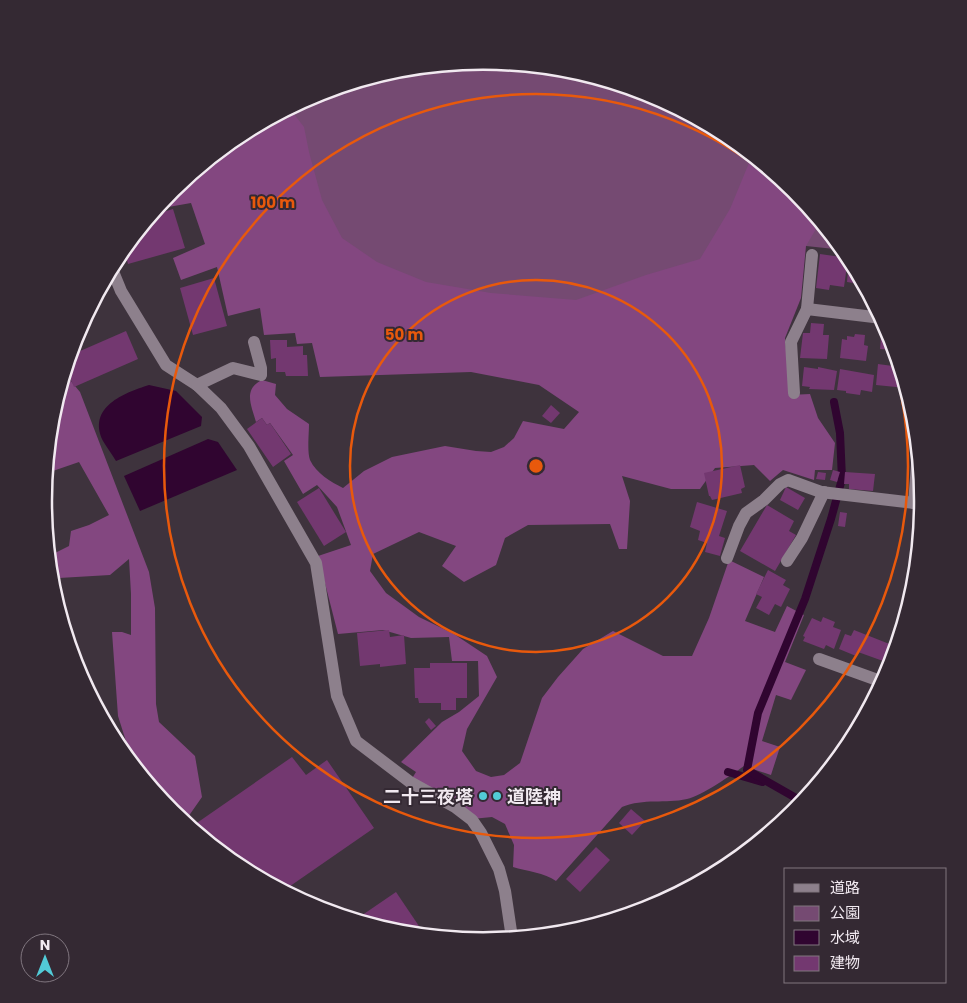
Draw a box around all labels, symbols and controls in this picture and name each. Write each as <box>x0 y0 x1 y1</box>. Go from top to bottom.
text: 100 m <box>251 192 295 213</box>
text: 50 m <box>385 324 423 345</box>
centre of rings <box>527 457 545 475</box>
place label: 二十三夜塔 <box>383 784 473 809</box>
place label: 道陸神 <box>507 784 561 809</box>
marker: 二十三夜塔 <box>477 790 489 802</box>
marker: 道陸神 <box>491 790 503 802</box>
legend <box>784 868 947 983</box>
text: 道路 <box>830 877 860 898</box>
text: 公園 <box>830 902 860 923</box>
text: 水域 <box>830 927 860 948</box>
north arrow <box>20 933 70 983</box>
text: N <box>40 935 50 955</box>
text: 建物 <box>830 952 860 973</box>

